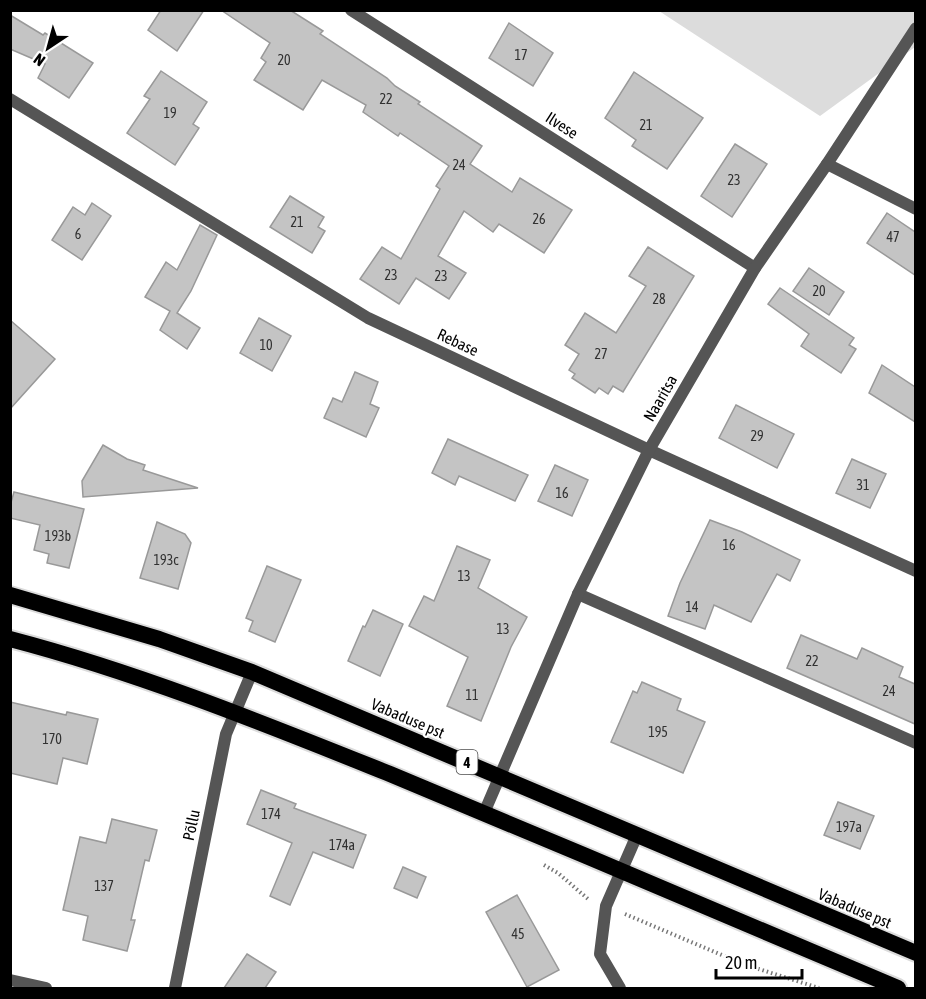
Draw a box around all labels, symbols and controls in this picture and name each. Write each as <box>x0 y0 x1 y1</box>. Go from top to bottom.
north arrow <box>18 18 78 78</box>
house number: 17 <box>514 47 528 63</box>
text: N <box>30 50 48 70</box>
house number: 20 <box>277 52 291 68</box>
house number: 22 <box>379 91 393 107</box>
house number: 19 <box>163 105 177 121</box>
street label: Ilvese <box>543 108 581 142</box>
house number: 21 <box>639 117 653 133</box>
house number: 24 <box>452 157 466 173</box>
house number: 23 <box>727 172 741 188</box>
house number: 26 <box>532 211 546 227</box>
house number: 21 <box>290 214 304 230</box>
house number: 6 <box>75 226 82 242</box>
house number: 47 <box>886 229 900 245</box>
house number: 23 <box>384 267 398 283</box>
house number: 23 <box>434 268 448 284</box>
house number: 20 <box>812 283 826 299</box>
house number: 28 <box>652 291 666 307</box>
street label: Rebase <box>435 325 481 359</box>
house number: 10 <box>259 337 273 353</box>
house number: 27 <box>594 346 608 362</box>
street label: Naaritsa <box>640 372 680 424</box>
house number: 29 <box>750 428 764 444</box>
house number: 31 <box>856 477 870 493</box>
house number: 16 <box>555 485 569 501</box>
house number: 193b <box>45 528 72 544</box>
house number: 16 <box>722 537 736 553</box>
house number: 193c <box>154 552 179 568</box>
house number: 13 <box>457 568 471 584</box>
house number: 14 <box>685 599 699 615</box>
house number: 13 <box>496 621 510 637</box>
house number: 22 <box>805 653 819 669</box>
house number: 24 <box>882 683 896 699</box>
house number: 11 <box>465 687 479 703</box>
street label: Vabaduse pst <box>368 694 448 743</box>
house number: 195 <box>648 724 668 740</box>
house number: 170 <box>42 731 62 747</box>
road number: 4 <box>456 750 478 774</box>
house number: 174 <box>261 806 281 822</box>
street label: Põllu <box>179 808 203 842</box>
house number: 197a <box>836 819 862 835</box>
house number: 174a <box>329 837 355 853</box>
house number: 137 <box>94 878 114 894</box>
street label: Vabaduse pst <box>815 884 895 933</box>
house number: 45 <box>511 926 525 942</box>
scale bar <box>716 942 802 980</box>
text: 20 m <box>725 952 757 973</box>

